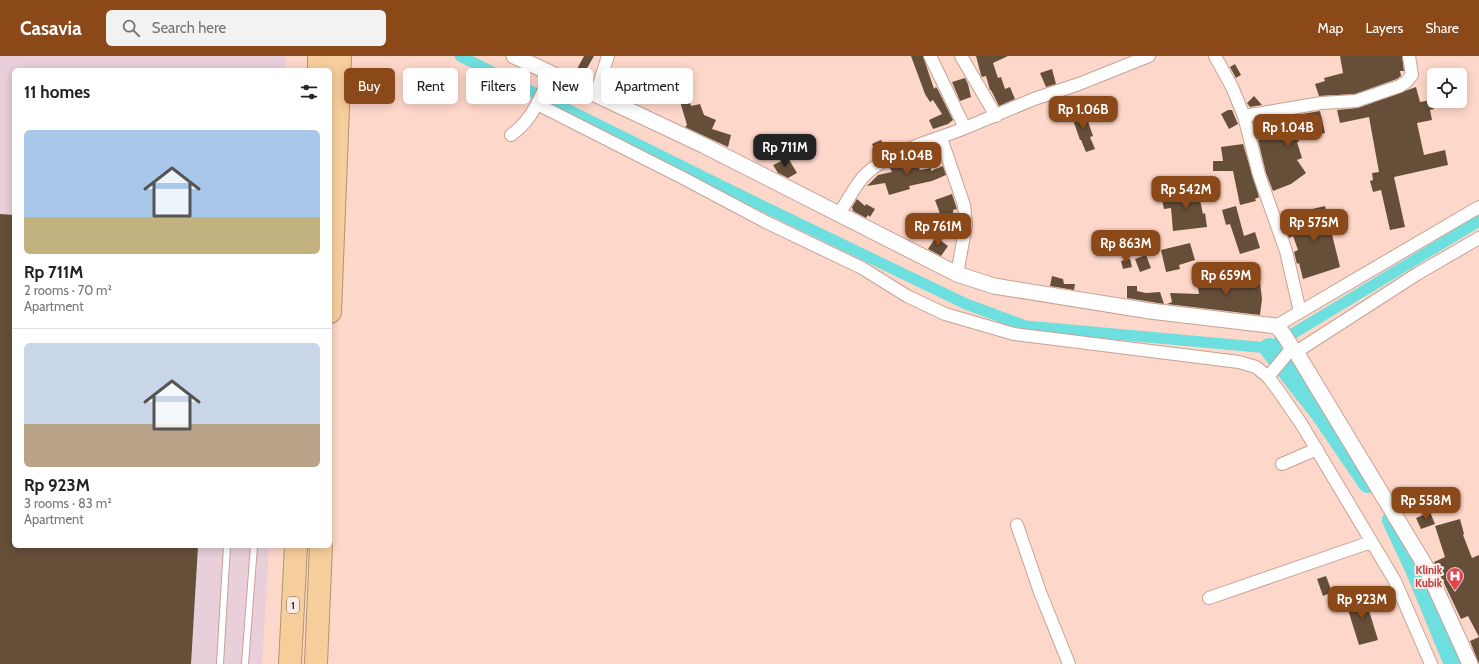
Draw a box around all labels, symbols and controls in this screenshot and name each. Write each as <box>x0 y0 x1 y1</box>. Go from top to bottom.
search box <box>106 10 386 46</box>
text: Casavia <box>20 17 82 40</box>
icon: search <box>120 17 142 39</box>
text: Search here <box>152 19 226 37</box>
text: Map <box>1318 19 1343 37</box>
text: Layers <box>1365 19 1403 37</box>
text: Share <box>1425 19 1459 37</box>
chip: Buy <box>344 68 395 104</box>
chip: Rent <box>403 68 458 104</box>
chip: Filters <box>466 68 530 104</box>
chip: New <box>538 68 593 104</box>
chip: Apartment <box>601 68 693 104</box>
map controls <box>1427 68 1467 108</box>
button: locate <box>1427 68 1467 108</box>
icon: filters <box>298 81 320 103</box>
text: 11 homes <box>24 82 90 102</box>
pin: Rp 1.06B <box>1042 96 1124 130</box>
text: Rp 1.06B <box>1058 101 1108 117</box>
pin: Rp 1.04B <box>1247 114 1329 148</box>
text: Rp 1.04B <box>1262 119 1314 135</box>
pin: Rp 711M <box>748 134 822 168</box>
text: Rp 711M <box>762 139 808 155</box>
pin: Rp 1.04B <box>866 142 948 176</box>
text: Rp 1.04B <box>881 147 933 163</box>
icon: home <box>136 156 208 228</box>
pin: Rp 542M <box>1149 176 1223 210</box>
text: Rp 542M <box>1160 181 1212 197</box>
pin: Rp 575M <box>1277 209 1351 243</box>
pin: Rp 761M <box>901 213 975 247</box>
text: Rp 575M <box>1289 214 1339 230</box>
text: Rp 761M <box>914 218 962 234</box>
pin: Rp 863M <box>1089 230 1163 264</box>
text: Rp 863M <box>1100 235 1152 251</box>
text: Rp 711M <box>24 262 83 282</box>
pin: Rp 659M <box>1189 262 1263 296</box>
text: Rp 659M <box>1201 267 1251 283</box>
text: 2 rooms · 70 m² <box>24 282 112 298</box>
text: Apartment <box>24 298 84 314</box>
icon: home <box>136 369 208 441</box>
text: Rp 923M <box>24 475 90 495</box>
pin: Rp 558M <box>1389 487 1463 521</box>
text: Rp 558M <box>1400 492 1452 508</box>
text: 3 rooms · 83 m² <box>24 495 111 511</box>
text: Apartment <box>24 511 84 527</box>
place label: Klinik Kubik <box>1415 563 1443 590</box>
hospital icon: Klinik Kubik <box>1445 566 1465 591</box>
pin: Rp 923M <box>1325 586 1399 620</box>
text: Rp 923M <box>1337 591 1387 607</box>
road number: 1 <box>287 597 299 613</box>

